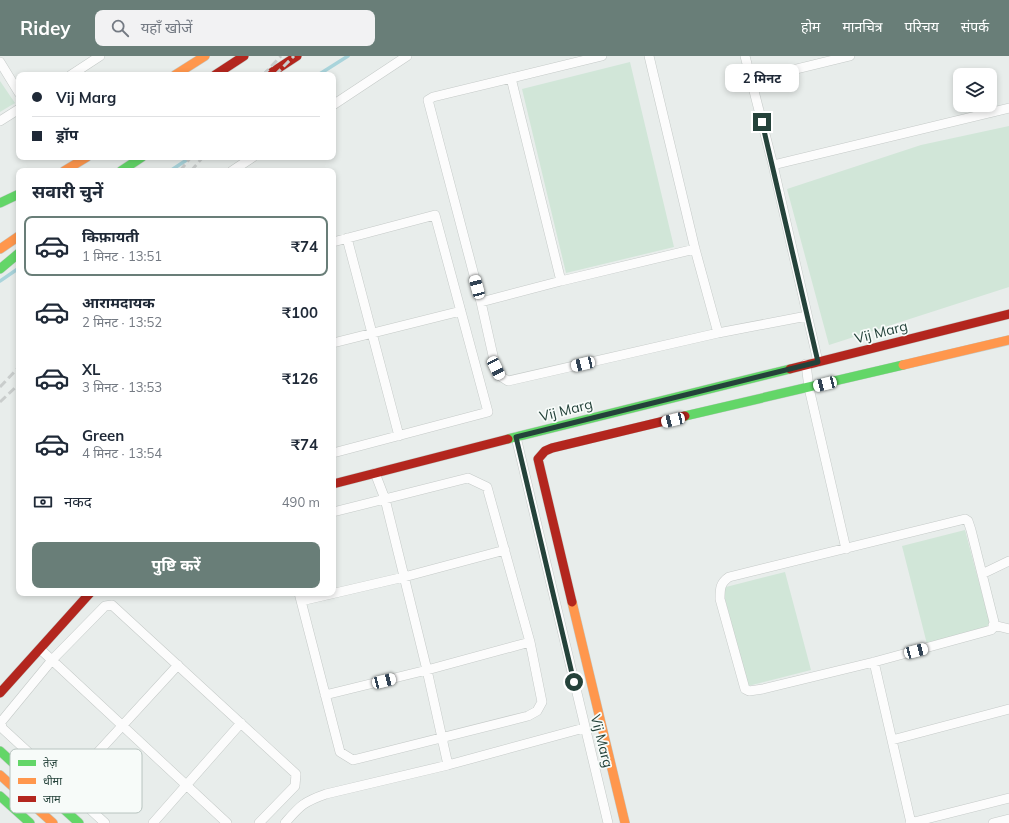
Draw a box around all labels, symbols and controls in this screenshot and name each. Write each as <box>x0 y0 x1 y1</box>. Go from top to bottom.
search box <box>95 10 375 46</box>
text: Ridey <box>20 16 71 40</box>
icon: search <box>109 17 131 39</box>
text: यहाँ खोजें <box>141 18 192 37</box>
text: होम <box>801 18 820 36</box>
text: मानचित्र <box>842 18 883 36</box>
text: परिचय <box>905 18 939 36</box>
text: संपर्क <box>961 18 989 36</box>
callout: 2 मिनट <box>725 64 799 92</box>
map controls <box>953 68 997 112</box>
button: layers <box>953 68 997 112</box>
text: 2 मिनट <box>743 70 781 86</box>
text: Vij Marg <box>56 88 116 107</box>
route end <box>753 113 771 131</box>
text: ड्रॉप <box>56 125 78 144</box>
text: सवारी चुनें <box>32 180 103 203</box>
text: किफ़ायती <box>82 227 139 246</box>
icon: car <box>34 228 70 264</box>
text: ₹74 <box>291 237 318 256</box>
text: 1 मिनट · 13:51 <box>82 248 162 264</box>
car <box>468 274 486 300</box>
text: आरामदायक <box>82 293 155 312</box>
icon: car <box>34 294 70 330</box>
text: ₹100 <box>282 303 318 322</box>
text: 2 मिनट · 13:52 <box>82 314 162 330</box>
street label: Vij Marg <box>853 317 909 347</box>
car <box>485 355 507 381</box>
car <box>570 355 596 373</box>
icon: car <box>34 360 70 396</box>
text: XL <box>82 360 100 379</box>
text: ₹126 <box>282 369 318 388</box>
car <box>812 375 838 393</box>
text: 3 मिनट · 13:53 <box>82 379 162 395</box>
street label: Vij Marg <box>538 395 594 425</box>
car <box>660 411 686 429</box>
icon: car <box>34 426 70 462</box>
text: Green <box>82 426 124 445</box>
text: ₹74 <box>291 435 318 454</box>
text: 4 मिनट · 13:54 <box>82 445 162 461</box>
icon: cash <box>32 491 54 513</box>
text: नकद <box>64 492 92 511</box>
text: 490 m <box>282 494 320 510</box>
button: पुष्टि करें <box>32 542 320 588</box>
car <box>903 642 929 660</box>
car <box>371 672 397 690</box>
route start <box>565 673 583 691</box>
street label: Vij Marg <box>587 713 617 769</box>
legend <box>10 749 142 813</box>
text: तेज़ <box>43 756 58 770</box>
text: धीमा <box>43 774 62 788</box>
text: जाम <box>43 792 61 806</box>

